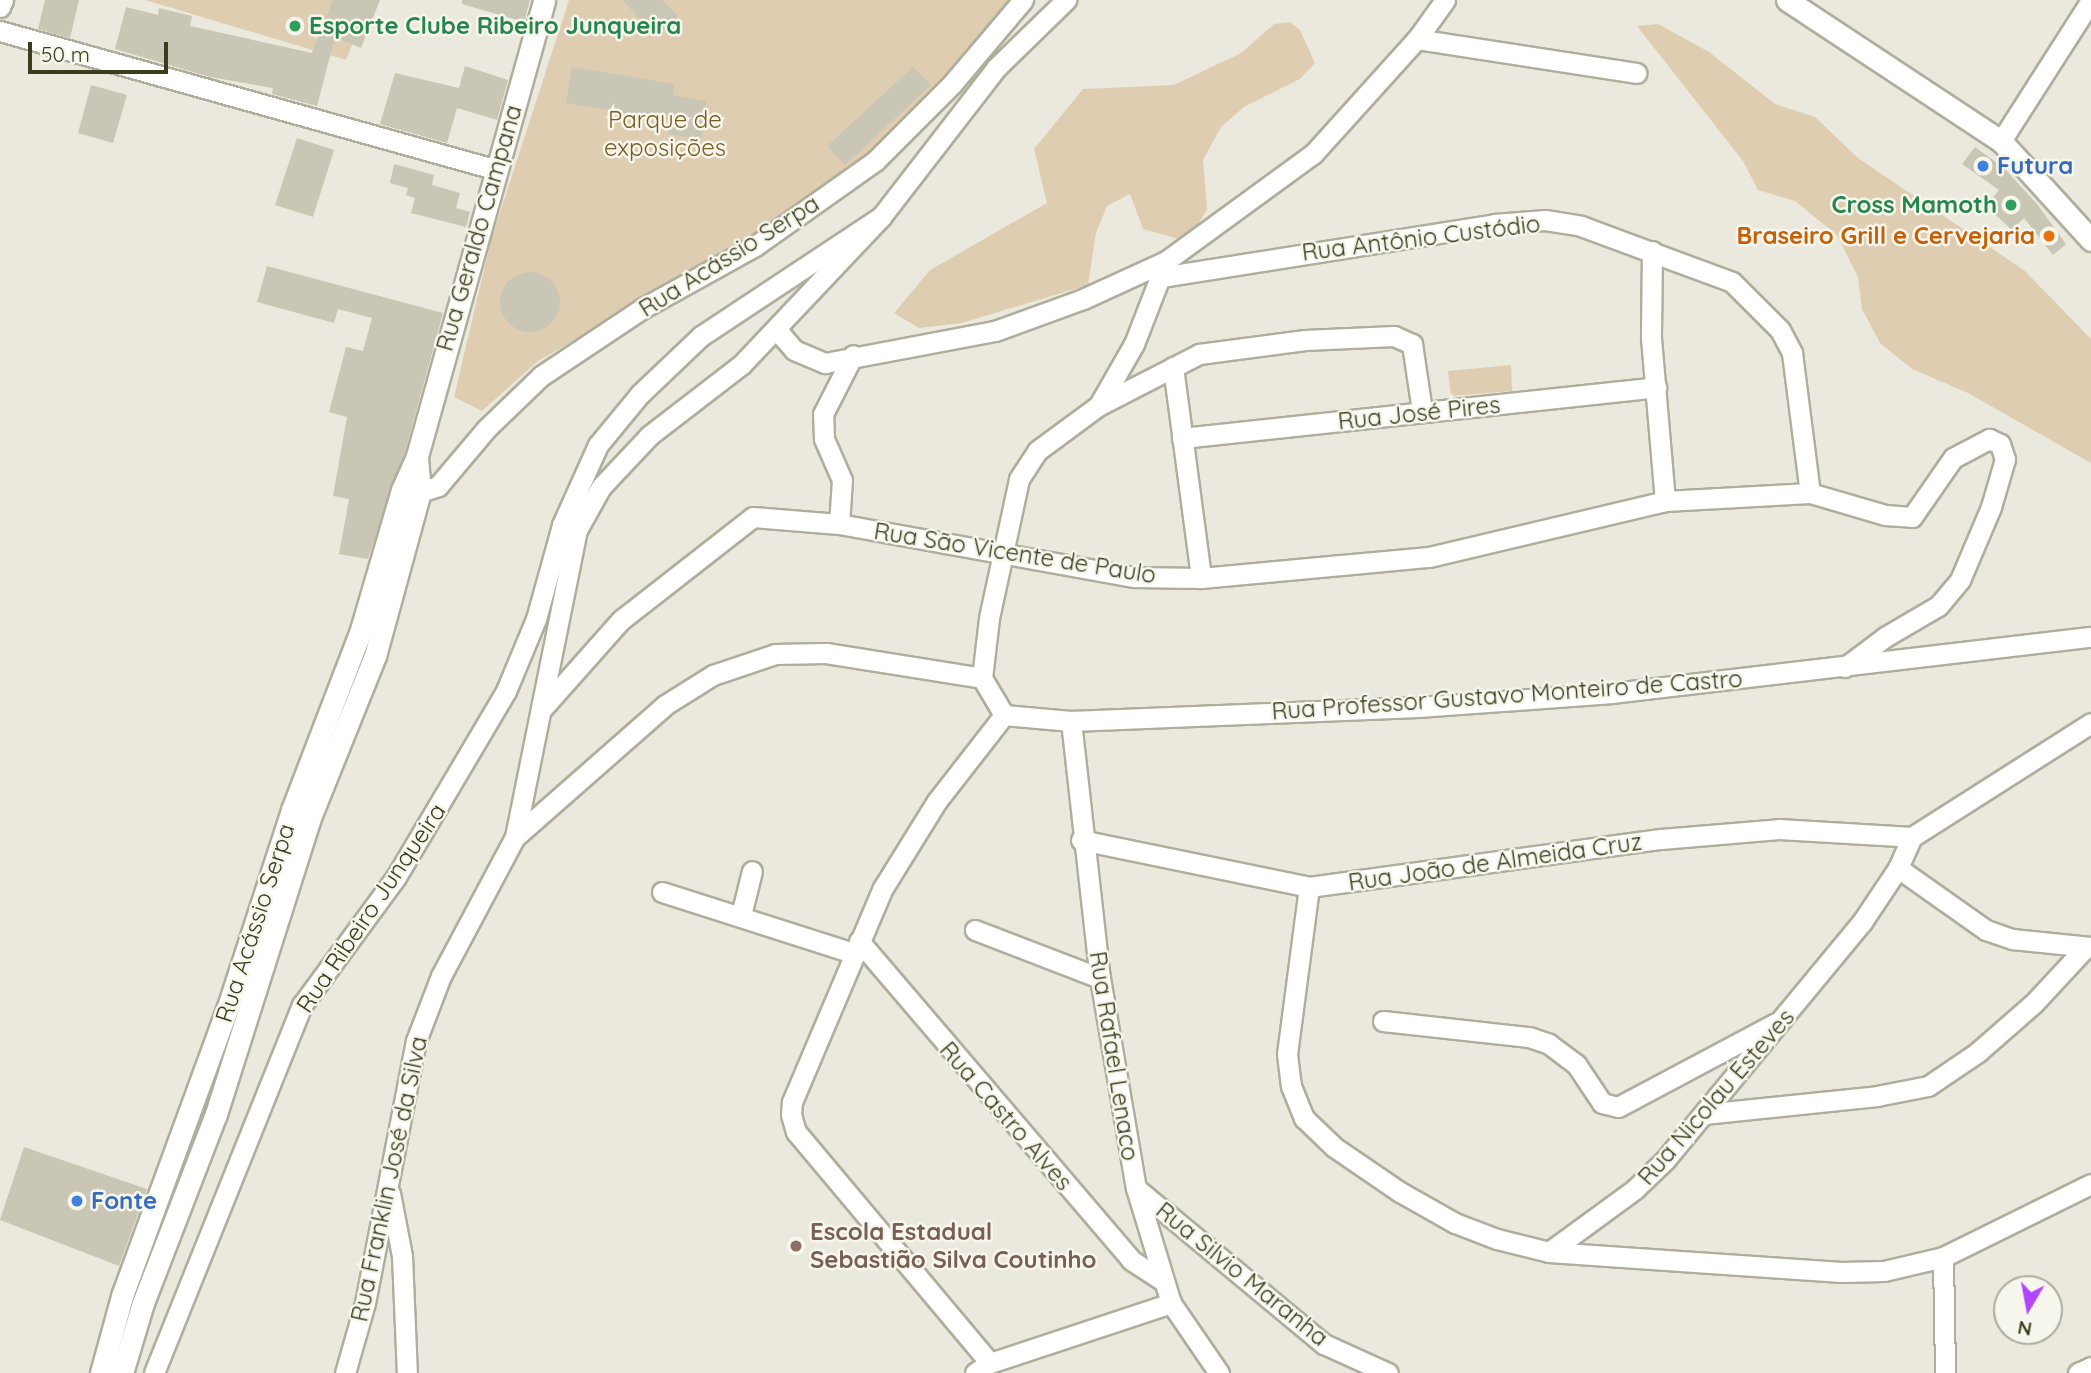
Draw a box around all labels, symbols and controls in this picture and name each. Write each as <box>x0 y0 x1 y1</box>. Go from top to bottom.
place label: Esporte Clube Ribeiro Junqueira <box>309 12 681 40</box>
marker: Esporte Clube Ribeiro Junqueira <box>287 18 303 34</box>
scale bar <box>32 28 172 72</box>
text: 50 m <box>41 41 90 67</box>
street label: Rua Geraldo Campana <box>430 102 528 354</box>
park label: Parque de exposições <box>604 106 726 162</box>
place label: Futura <box>1997 152 2073 180</box>
marker: Futura <box>1975 158 1991 174</box>
street label: Rua Acássio Serpa <box>634 189 824 323</box>
place label: Cross Mamoth <box>1832 191 1997 219</box>
marker: Cross Mamoth <box>2003 197 2019 213</box>
street label: Rua Antônio Custódio <box>1300 209 1542 267</box>
place label: Braseiro Grill e Cervejaria <box>1737 222 2035 250</box>
marker: Braseiro Grill e Cervejaria <box>2041 228 2057 244</box>
street label: Rua José Pires <box>1336 390 1502 436</box>
street label: Rua São Vicente de Paulo <box>872 516 1158 590</box>
street label: Rua Professor Gustavo Monteiro de Castro <box>1271 664 1743 726</box>
street label: Rua Ribeiro Junqueira <box>290 798 452 1018</box>
street label: Rua Acássio Serpa <box>209 820 301 1026</box>
street label: Rua João de Almeida Cruz <box>1346 827 1644 897</box>
street label: Rua Rafael Lenaco <box>1083 949 1145 1163</box>
street label: Rua Nicolau Esteves <box>1632 1003 1800 1191</box>
street label: Rua Franklin José da Silva <box>345 1034 433 1324</box>
street label: Rua Castro Alves <box>934 1036 1078 1196</box>
place label: Fonte <box>91 1187 157 1215</box>
marker: Fonte <box>69 1193 85 1209</box>
street label: Rua Silvio Maranha <box>1150 1196 1334 1352</box>
place label: Escola Estadual Sebastião Silva Coutinho <box>810 1218 1096 1274</box>
marker: Escola Estadual Sebastião Silva Coutinho <box>788 1238 804 1254</box>
north arrow <box>1993 1275 2063 1345</box>
text: N <box>2016 1316 2034 1342</box>

